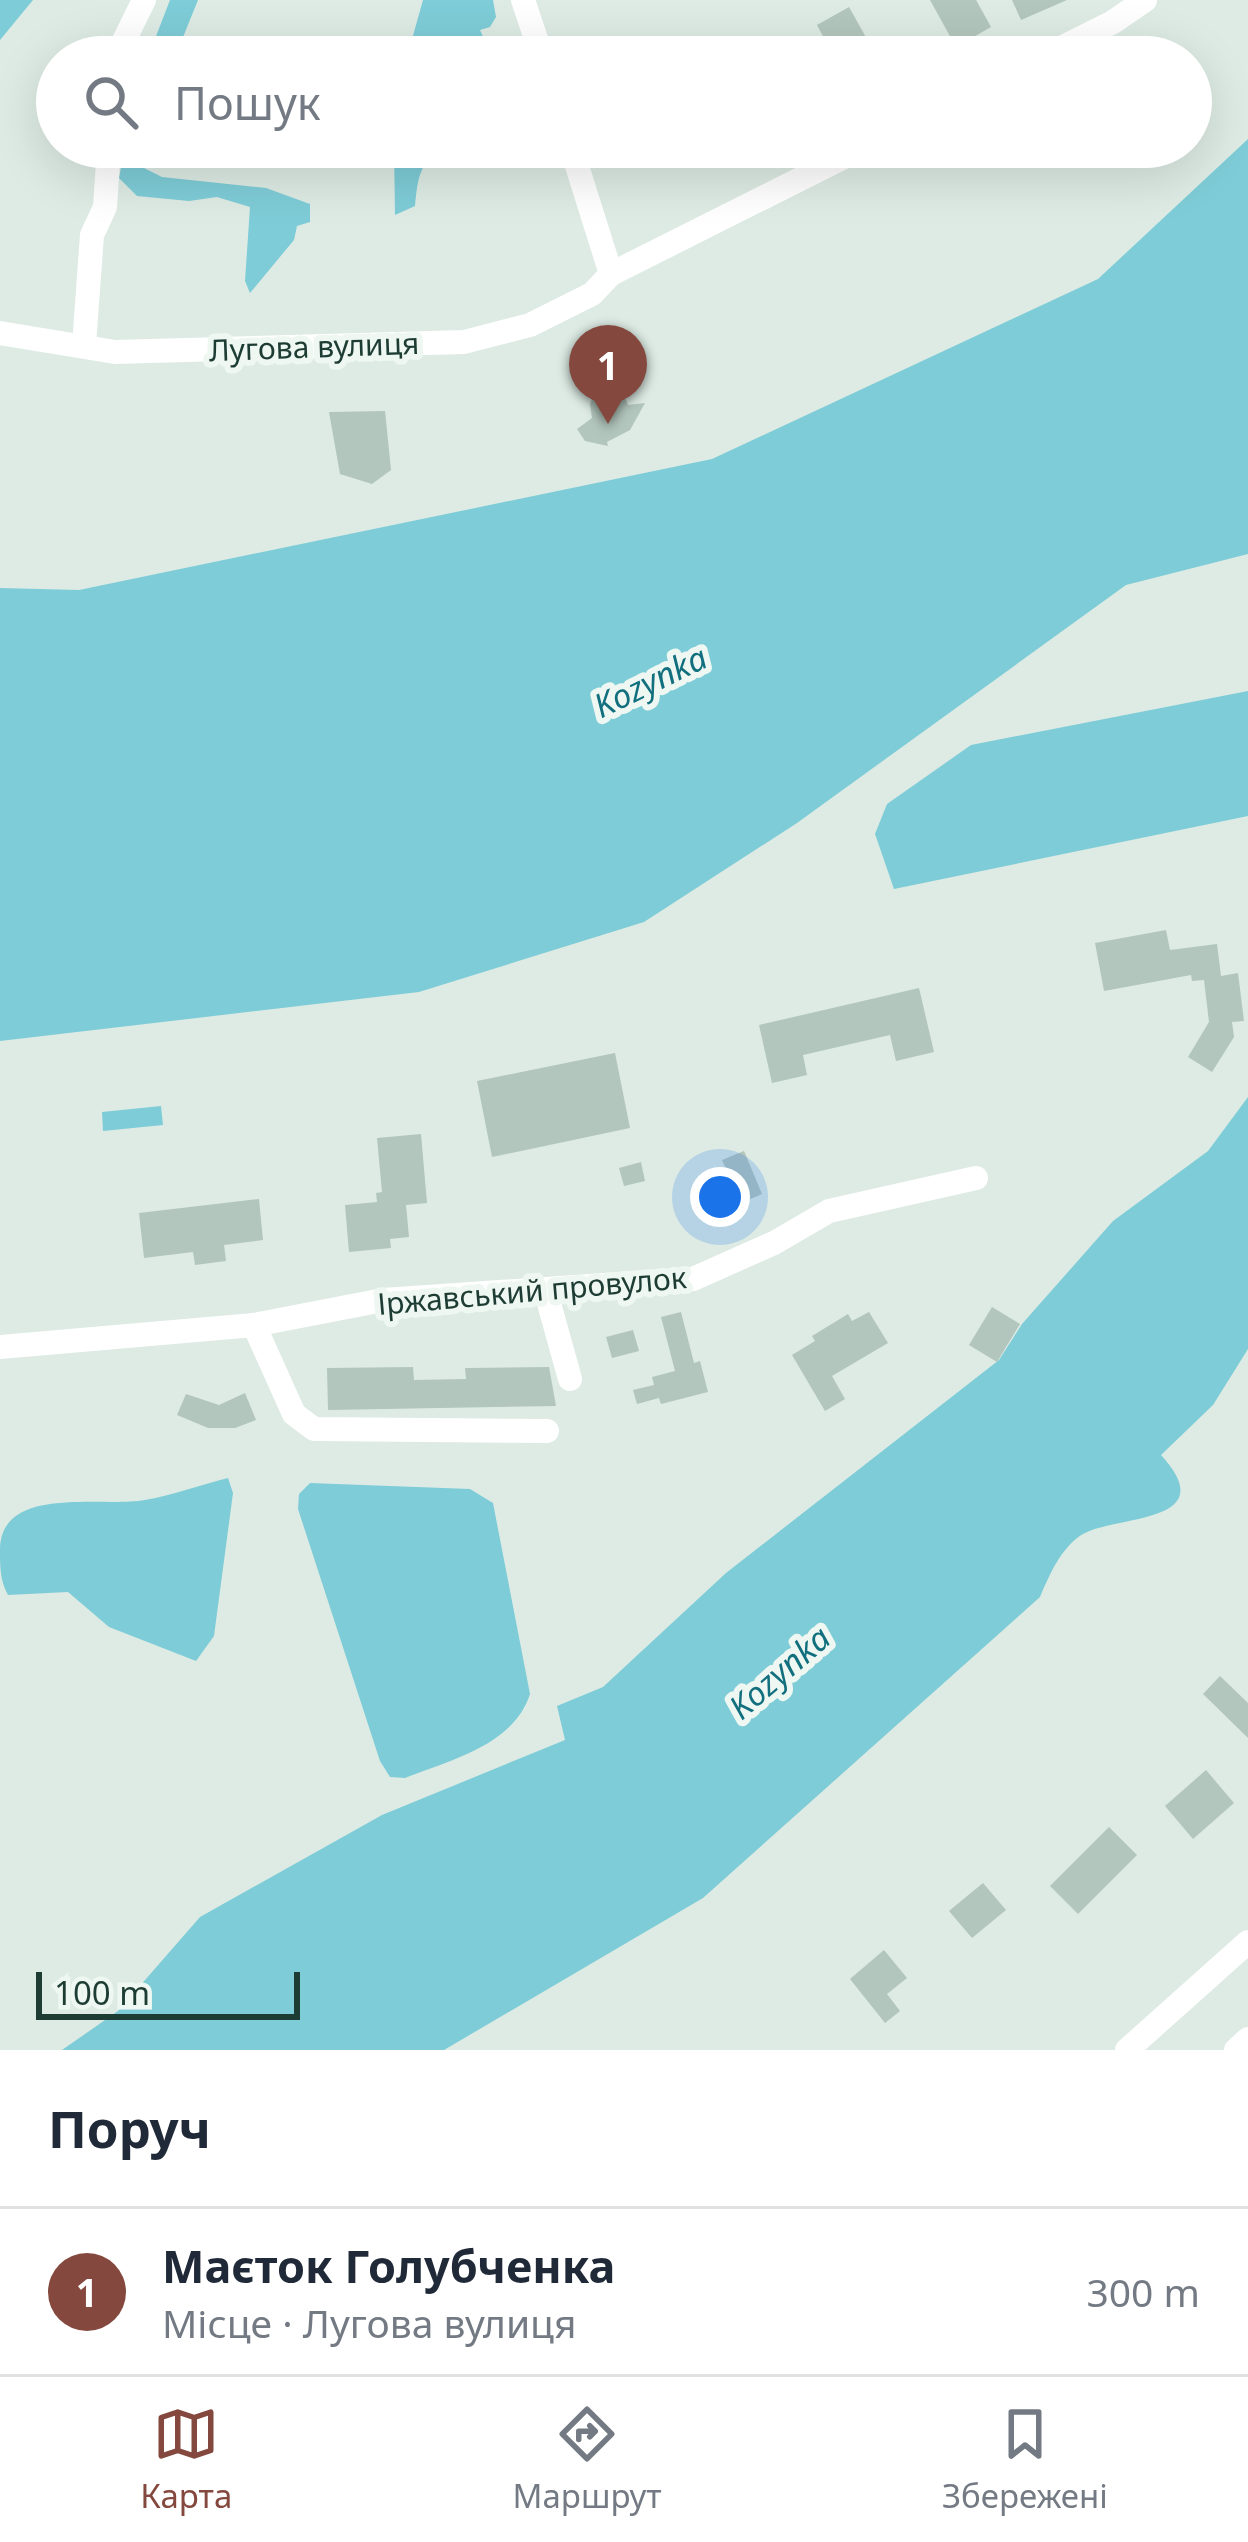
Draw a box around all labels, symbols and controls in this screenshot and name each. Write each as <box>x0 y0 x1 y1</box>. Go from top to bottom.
search box <box>36 36 1212 168</box>
icon: search <box>78 69 144 135</box>
text: Пошук <box>174 72 321 133</box>
street label: Лугова вулиця <box>208 322 420 370</box>
pin: 1 <box>569 325 647 424</box>
water label: Kozynka <box>586 634 715 728</box>
your location <box>690 1167 750 1227</box>
street label: Іржавський провулок <box>376 1256 688 1324</box>
water label: Kozynka <box>719 1615 840 1729</box>
scale bar <box>36 1966 300 2019</box>
text: 100 m <box>54 1970 150 2015</box>
text: Поруч <box>48 2093 211 2163</box>
text: Маєток Голубченка <box>162 2235 615 2296</box>
text: 1 <box>76 2265 98 2318</box>
text: 300 m <box>1086 2265 1200 2318</box>
text: Місце · Лугова вулиця <box>162 2296 577 2349</box>
tab: Карта <box>140 2401 232 2518</box>
tab: Маршрут <box>513 2401 662 2518</box>
tab: Збережені <box>942 2401 1108 2518</box>

